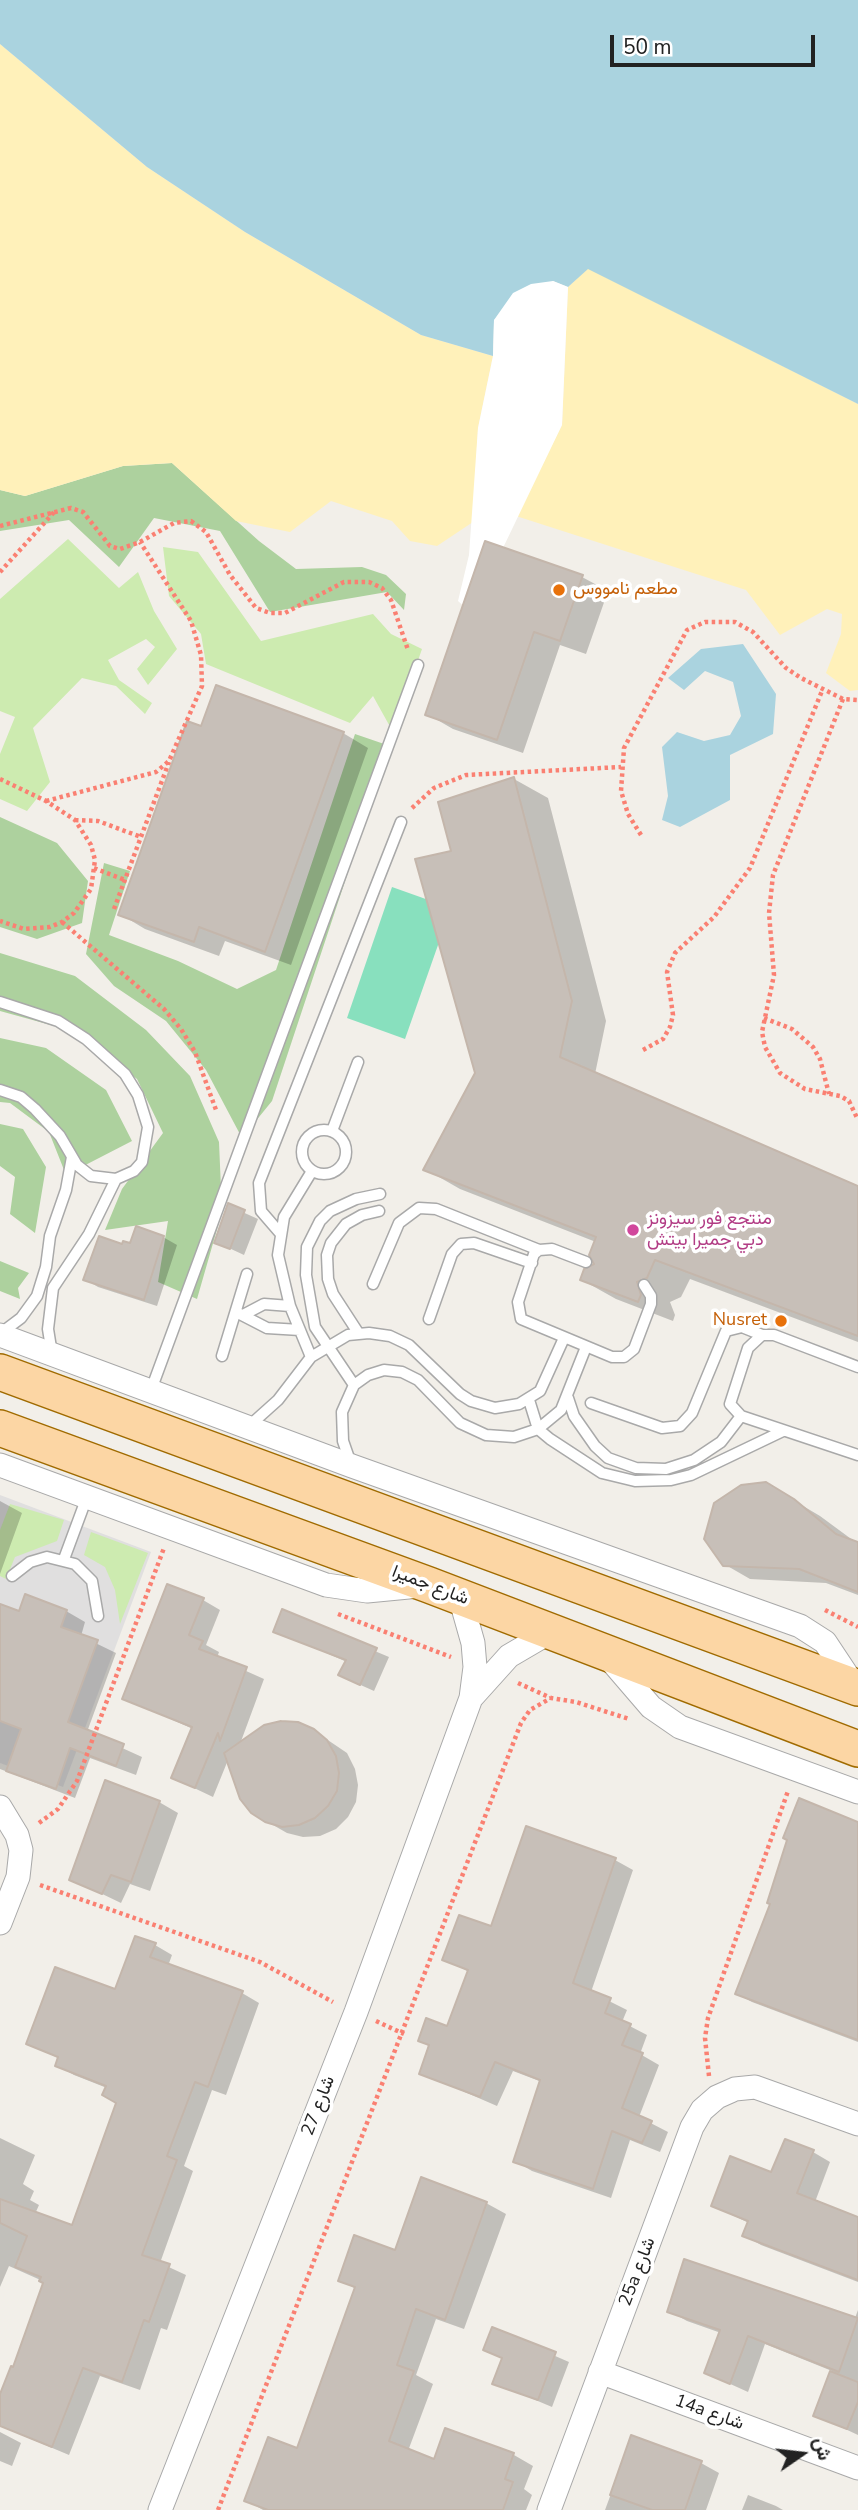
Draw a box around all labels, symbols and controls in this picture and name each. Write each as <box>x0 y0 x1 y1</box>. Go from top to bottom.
scale bar <box>613 21 818 65</box>
text: 50 m <box>623 33 672 61</box>
place label: مطعم نامووس <box>573 579 678 601</box>
marker: مطعم نامووس <box>551 582 567 598</box>
place label: منتجع فور سيزونز دبي جميرا بيتش <box>647 1209 772 1252</box>
marker: منتجع فور سيزونز دبي جميرا بيتش <box>625 1222 641 1238</box>
place label: Nusret <box>713 1310 767 1332</box>
marker: Nusret <box>773 1313 789 1329</box>
street label: شارع جميرا <box>389 1562 471 1610</box>
street label: شارع 27 <box>298 2073 340 2139</box>
street label: 25a شارع <box>615 2235 661 2309</box>
street label: 14a شارع <box>671 2391 747 2435</box>
north arrow <box>767 2419 837 2489</box>
text: ش <box>807 2435 838 2463</box>

